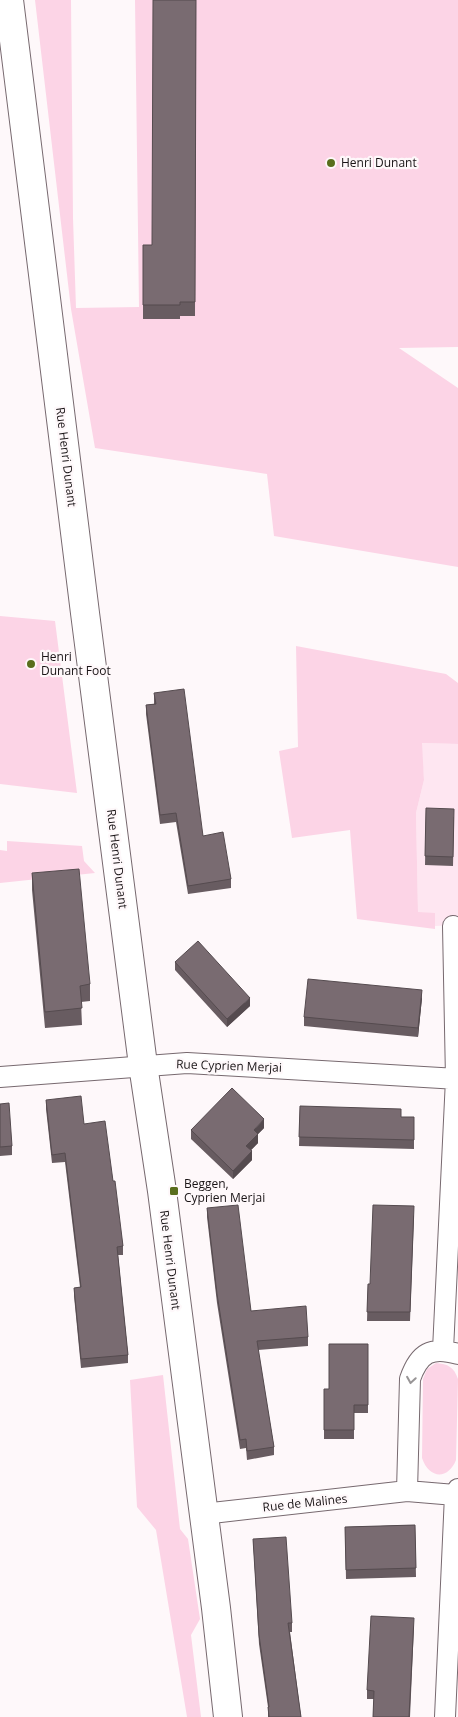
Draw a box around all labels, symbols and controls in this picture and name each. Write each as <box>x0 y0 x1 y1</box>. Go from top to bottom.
place label: Henri Dunant <box>341 154 417 171</box>
marker: Henri Dunant <box>325 157 337 169</box>
street label: Rue Henri Dunant <box>52 406 81 508</box>
place label: Henri Dunant Foot <box>41 648 111 679</box>
marker: Henri Dunant Foot <box>25 658 37 670</box>
street label: Rue Henri Dunant <box>103 808 132 910</box>
street label: Rue Cyprien Merjai <box>176 1055 282 1076</box>
place label: Beggen, Cyprien Merjai <box>184 1175 265 1206</box>
marker: Beggen, Cyprien Merjai <box>168 1185 180 1197</box>
street label: Rue Henri Dunant <box>156 1209 185 1311</box>
one-way arrow <box>407 1376 417 1385</box>
street label: Rue de Malines <box>262 1490 348 1515</box>

